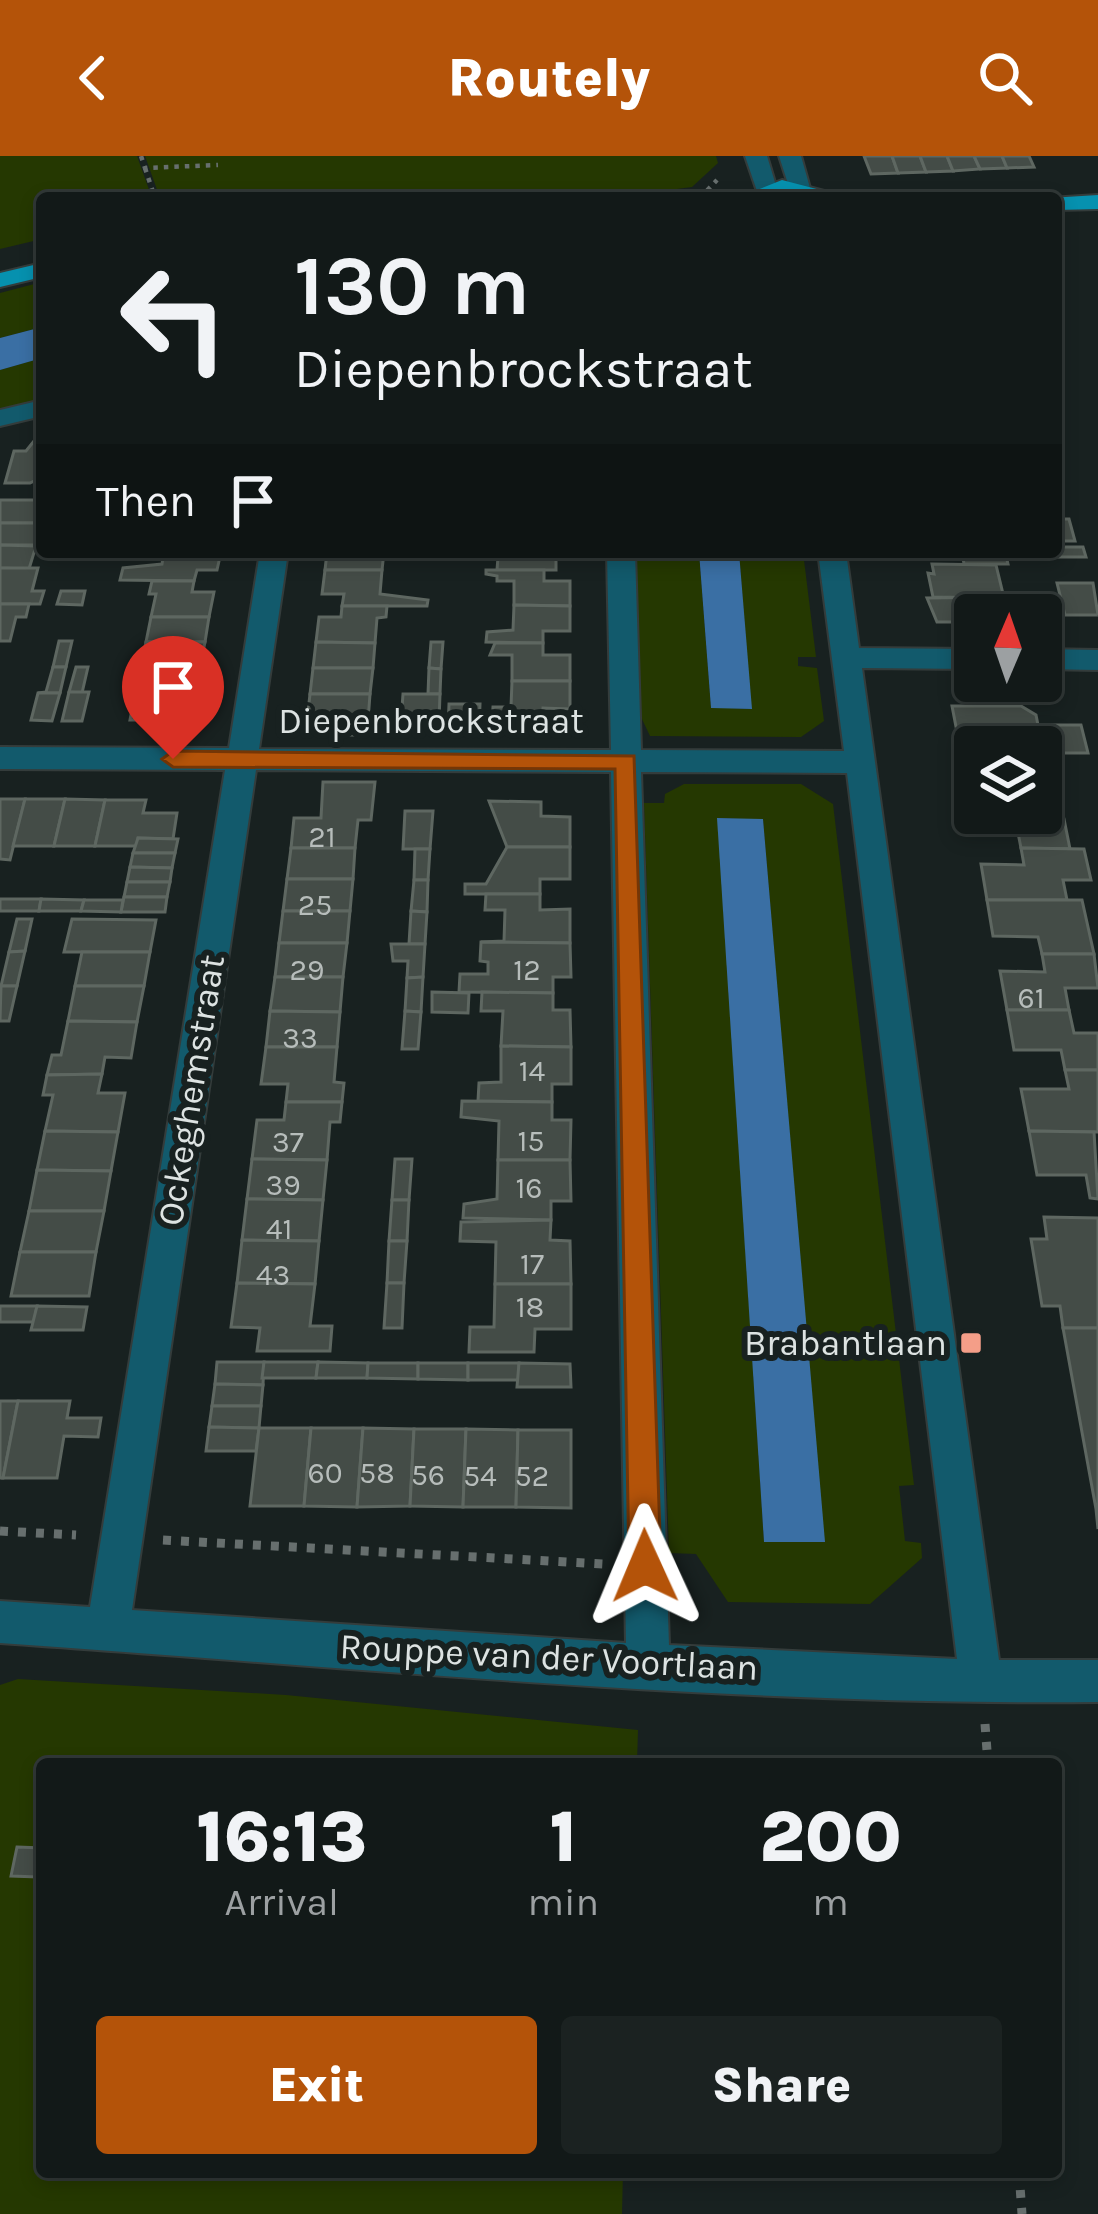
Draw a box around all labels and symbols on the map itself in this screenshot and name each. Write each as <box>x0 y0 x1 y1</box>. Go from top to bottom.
north arrow <box>954 594 1062 702</box>
pin <box>122 636 224 759</box>
street label: Diepenbrockstraat <box>278 700 584 742</box>
house number: 21 <box>308 819 336 855</box>
house number: 25 <box>298 887 332 923</box>
street label: Ockeghemstraat <box>149 952 233 1228</box>
house number: 29 <box>290 952 324 988</box>
house number: 12 <box>513 952 541 988</box>
house number: 61 <box>1017 980 1045 1016</box>
house number: 33 <box>282 1020 318 1056</box>
house number: 14 <box>519 1053 546 1089</box>
house number: 15 <box>518 1123 544 1159</box>
house number: 37 <box>272 1124 304 1160</box>
house number: 39 <box>265 1167 301 1203</box>
house number: 16 <box>515 1170 543 1206</box>
house number: 41 <box>266 1211 292 1247</box>
house number: 17 <box>520 1246 544 1282</box>
house number: 43 <box>256 1257 290 1293</box>
house number: 18 <box>516 1289 544 1325</box>
place label: Brabantlaan <box>744 1322 947 1364</box>
marker: Brabantlaan <box>958 1330 984 1356</box>
house number: 60 <box>308 1455 342 1491</box>
house number: 58 <box>359 1455 395 1491</box>
house number: 56 <box>411 1457 445 1493</box>
house number: 54 <box>463 1458 497 1494</box>
house number: 52 <box>515 1458 549 1494</box>
position arrow <box>582 1503 708 1629</box>
street label: Rouppe van der Voortlaan <box>339 1625 759 1689</box>

